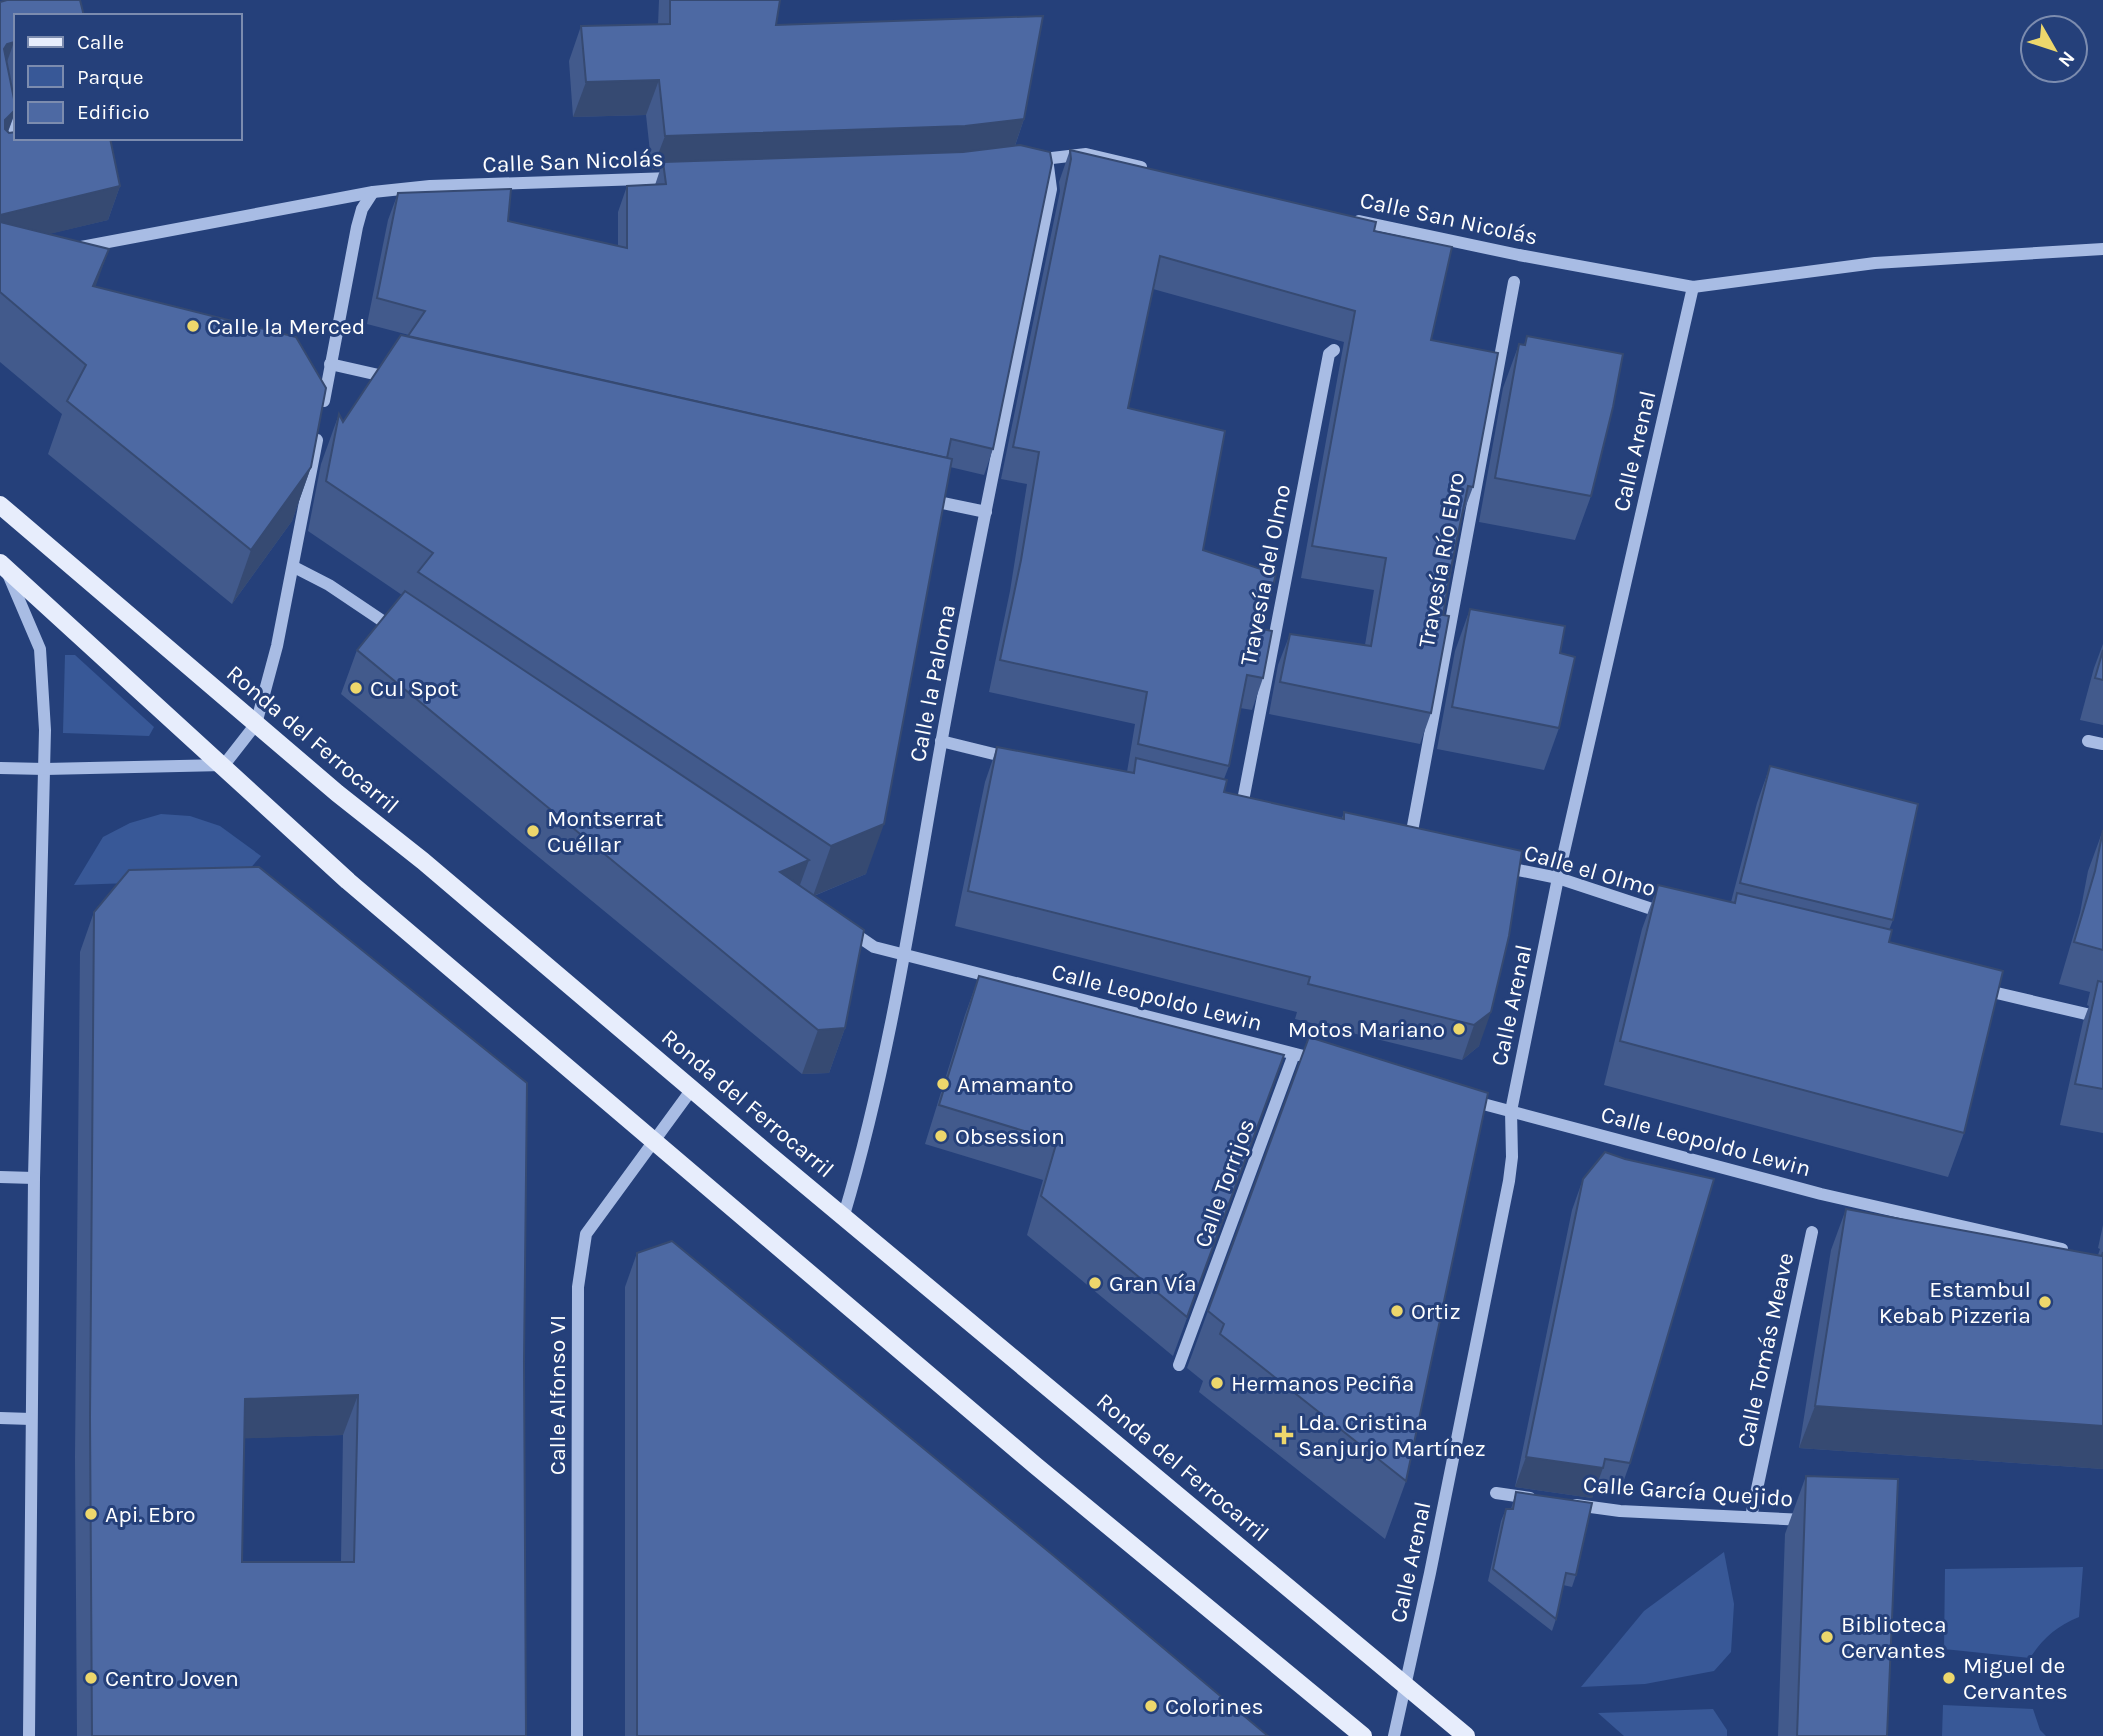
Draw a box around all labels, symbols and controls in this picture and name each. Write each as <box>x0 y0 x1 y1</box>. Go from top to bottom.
legend <box>14 14 242 140</box>
north arrow <box>2019 14 2089 84</box>
text: Calle <box>77 30 124 54</box>
text: N <box>2054 47 2079 71</box>
text: Parque <box>77 65 144 89</box>
text: Edificio <box>77 100 150 124</box>
street label: Calle San Nicolás <box>482 145 664 178</box>
street label: Calle San Nicolás <box>1358 186 1540 251</box>
place label: Calle la Merced <box>207 313 365 340</box>
marker: Calle la Merced <box>185 318 201 334</box>
street label: Calle Arenal <box>1607 388 1662 514</box>
street label: Travesía Río Ebro <box>1413 470 1470 650</box>
street label: Travesía del Olmo <box>1235 482 1296 668</box>
street label: Calle la Paloma <box>904 602 961 764</box>
street label: Ronda del Ferrocarril <box>221 659 404 819</box>
place label: Cul Spot <box>370 675 459 702</box>
marker: Cul Spot <box>348 680 364 696</box>
place label: Montserrat Cuéllar <box>547 805 664 858</box>
marker: Montserrat Cuéllar <box>525 823 541 839</box>
street label: Calle el Olmo <box>1521 839 1659 902</box>
street label: Calle Arenal <box>1485 942 1538 1068</box>
street label: Calle Leopoldo Lewin <box>1049 958 1265 1037</box>
place label: Motos Mariano <box>1288 1016 1445 1043</box>
marker: Motos Mariano <box>1451 1021 1467 1037</box>
street label: Ronda del Ferrocarril <box>656 1023 839 1183</box>
place label: Amamanto <box>957 1071 1074 1098</box>
marker: Amamanto <box>935 1076 951 1092</box>
street label: Calle Leopoldo Lewin <box>1598 1100 1814 1182</box>
street label: Calle Torrijos <box>1189 1115 1260 1251</box>
place label: Obsession <box>955 1123 1065 1150</box>
marker: Obsession <box>933 1128 949 1144</box>
street label: Calle Tomás Meave <box>1732 1250 1799 1450</box>
place label: Gran Vía <box>1109 1270 1197 1297</box>
marker: Gran Vía <box>1087 1275 1103 1291</box>
place label: Estambul Kebab Pizzeria <box>1879 1276 2031 1329</box>
marker: Estambul Kebab Pizzeria <box>2037 1294 2053 1310</box>
place label: Ortiz <box>1411 1298 1461 1325</box>
marker: Ortiz <box>1389 1303 1405 1319</box>
street label: Calle Alfonso VI <box>544 1315 571 1475</box>
place label: Hermanos Peciña <box>1231 1370 1414 1397</box>
marker: Hermanos Peciña <box>1209 1375 1225 1391</box>
street label: Ronda del Ferrocarril <box>1091 1387 1274 1547</box>
place label: Lda. Cristina Sanjurjo Martínez <box>1298 1409 1486 1462</box>
marker: Lda. Cristina Sanjurjo Martínez <box>1276 1427 1292 1443</box>
street label: Calle García Quejido <box>1582 1471 1794 1512</box>
street label: Calle Arenal <box>1384 1499 1437 1625</box>
place label: Api. Ebro <box>105 1501 196 1528</box>
marker: Api. Ebro <box>83 1506 99 1522</box>
place label: Biblioteca Cervantes <box>1841 1611 1947 1664</box>
marker: Biblioteca Cervantes <box>1819 1629 1835 1645</box>
place label: Miguel de Cervantes <box>1963 1652 2068 1705</box>
place label: Centro Joven <box>105 1665 239 1692</box>
marker: Centro Joven <box>83 1670 99 1686</box>
marker: Miguel de Cervantes <box>1941 1670 1957 1686</box>
place label: Colorines <box>1165 1693 1264 1720</box>
marker: Colorines <box>1143 1698 1159 1714</box>

